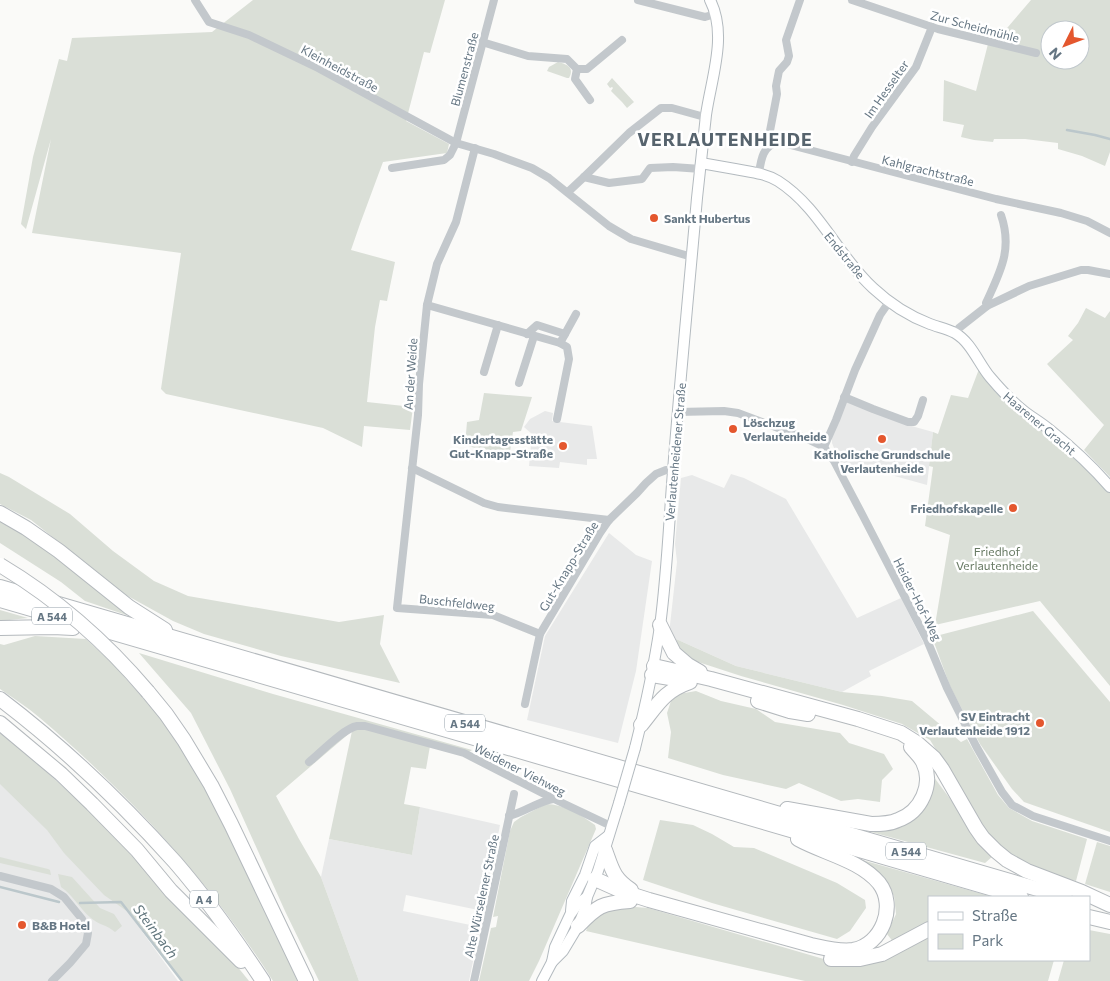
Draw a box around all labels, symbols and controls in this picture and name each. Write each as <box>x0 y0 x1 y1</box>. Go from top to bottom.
street label: Zur Scheidmühle <box>929 7 1021 45</box>
north arrow <box>1040 20 1090 70</box>
street label: Blumenstraße <box>447 30 481 108</box>
street label: Kleinheidstraße <box>299 42 381 94</box>
text: N <box>1045 44 1065 64</box>
street label: Im Hesselter <box>861 57 911 121</box>
district label: VERLAUTENHEIDE <box>637 128 813 150</box>
street label: Kahlgrachtstraße <box>881 152 975 188</box>
place label: Sankt Hubertus <box>664 211 751 225</box>
marker: Sankt Hubertus <box>648 212 660 224</box>
street label: Endstraße <box>822 229 868 281</box>
street label: An der Weide <box>401 338 419 410</box>
street label: Verlautenheidener Straße <box>662 382 688 522</box>
street label: Haarener Gracht <box>1001 389 1079 457</box>
place label: Löschzug Verlautenheide <box>743 415 827 443</box>
marker: Löschzug Verlautenheide <box>727 423 739 435</box>
place label: Kindertagesstätte Gut-Knapp-Straße <box>449 432 553 460</box>
marker: Katholische Grundschule Verlautenheide <box>876 433 888 445</box>
marker: Kindertagesstätte Gut-Knapp-Straße <box>557 440 569 452</box>
place label: Katholische Grundschule Verlautenheide <box>814 447 950 475</box>
place label: Friedhofskapelle <box>911 501 1003 515</box>
marker: Friedhofskapelle <box>1007 502 1019 514</box>
street label: Gut-Knapp-Straße <box>536 519 600 613</box>
park label: Friedhof Verlautenheide <box>956 544 1038 572</box>
street label: Heider-Hof-Weg <box>891 555 945 643</box>
street label: Buschfeldweg <box>419 591 496 613</box>
road number: A 544 <box>32 608 72 624</box>
place label: SV Eintracht Verlautenheide 1912 <box>919 709 1030 737</box>
road number: A 544 <box>445 714 485 731</box>
marker: SV Eintracht Verlautenheide 1912 <box>1034 717 1046 729</box>
street label: Weidener Viehweg <box>472 740 569 798</box>
street label: Alte Würselener Straße <box>461 833 501 959</box>
road number: A 544 <box>886 842 926 859</box>
road number: A 4 <box>190 891 218 908</box>
legend <box>928 896 1090 961</box>
water label: Steinbach <box>130 901 182 961</box>
text: Straße <box>972 906 1018 924</box>
place label: B&B Hotel <box>32 918 90 932</box>
marker: B&B Hotel <box>16 919 28 931</box>
text: Park <box>972 931 1003 949</box>

